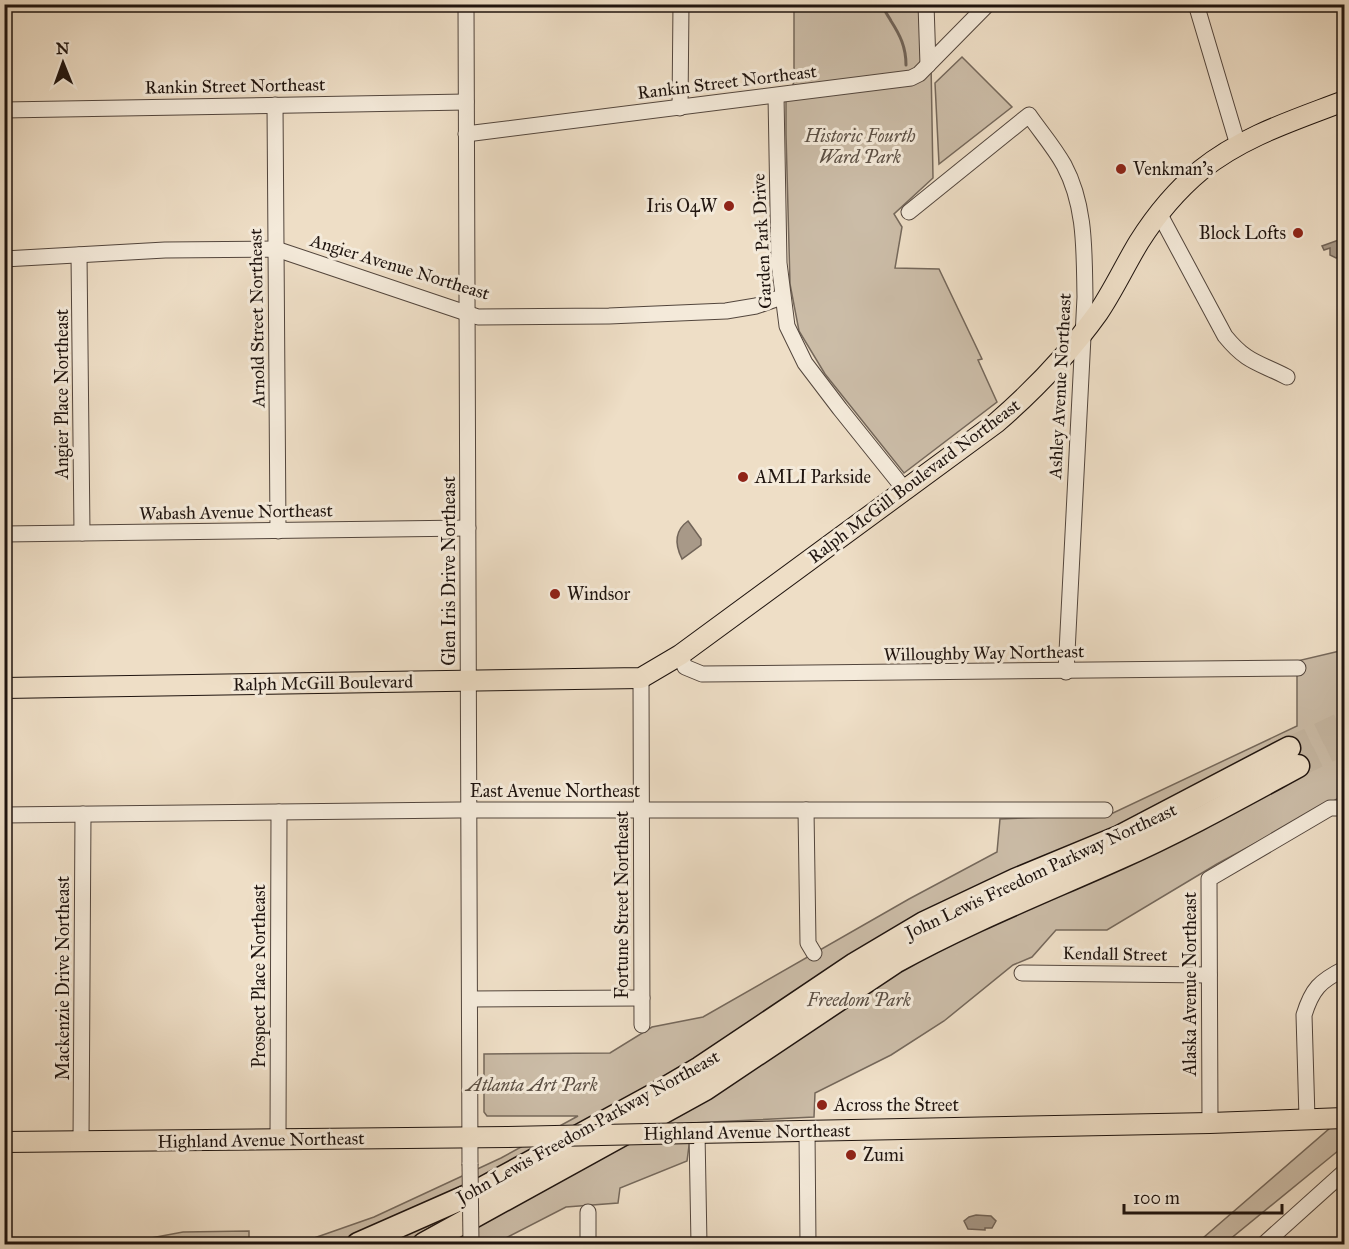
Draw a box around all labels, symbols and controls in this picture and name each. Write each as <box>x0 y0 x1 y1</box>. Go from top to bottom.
north arrow <box>33 33 93 93</box>
text: N <box>56 39 70 58</box>
street label: Rankin Street Northeast <box>636 60 819 104</box>
street label: Rankin Street Northeast <box>144 73 326 99</box>
park label: Historic Fourth Ward Park <box>803 125 916 168</box>
place label: Venkman's <box>1132 158 1213 180</box>
marker: Venkman's <box>1114 162 1128 176</box>
street label: Garden Park Drive <box>747 173 777 309</box>
place label: Iris O4W <box>646 195 718 217</box>
marker: Iris O4W <box>722 199 736 213</box>
place label: Block Lofts <box>1199 222 1286 244</box>
marker: Block Lofts <box>1291 226 1305 240</box>
street label: Arnold Street Northeast <box>244 228 270 409</box>
street label: Angier Avenue Northeast <box>306 229 493 306</box>
street label: Ashley Avenue Northeast <box>1044 292 1076 481</box>
street label: Angier Place Northeast <box>51 308 74 480</box>
street label: Ralph McGill Boulevard Northeast <box>804 394 1025 568</box>
place label: AMLI Parkside <box>754 466 871 488</box>
marker: AMLI Parkside <box>736 470 750 484</box>
street label: Glen Iris Drive Northeast <box>438 476 460 666</box>
street label: Wabash Avenue Northeast <box>139 499 334 525</box>
place label: Windsor <box>567 583 631 605</box>
marker: Windsor <box>548 587 562 601</box>
street label: Willoughby Way Northeast <box>883 640 1085 667</box>
street label: Ralph McGill Boulevard <box>233 670 413 696</box>
street label: East Avenue Northeast <box>470 780 641 802</box>
street label: John Lewis Freedom Parkway Northeast <box>900 798 1181 945</box>
street label: Fortune Street Northeast <box>611 810 633 999</box>
street label: Mackenzie Drive Northeast <box>52 875 74 1080</box>
street label: Prospect Place Northeast <box>248 883 270 1068</box>
street label: Alaska Avenue Northeast <box>1179 891 1201 1077</box>
street label: Kendall Street <box>1062 942 1168 966</box>
park label: Freedom Park <box>806 989 911 1011</box>
street label: John Lewis Freedom Parkway Northeast <box>451 1045 724 1210</box>
park label: Atlanta Art Park <box>464 1074 598 1096</box>
place label: Across the Street <box>833 1094 960 1116</box>
marker: Across the Street <box>815 1098 829 1112</box>
street label: Highland Avenue Northeast <box>643 1119 851 1146</box>
street label: Highland Avenue Northeast <box>157 1127 365 1154</box>
place label: Zumi <box>863 1144 904 1166</box>
marker: Zumi <box>844 1148 858 1162</box>
scale bar <box>1124 1177 1282 1215</box>
text: 100 m <box>1133 1187 1180 1209</box>

